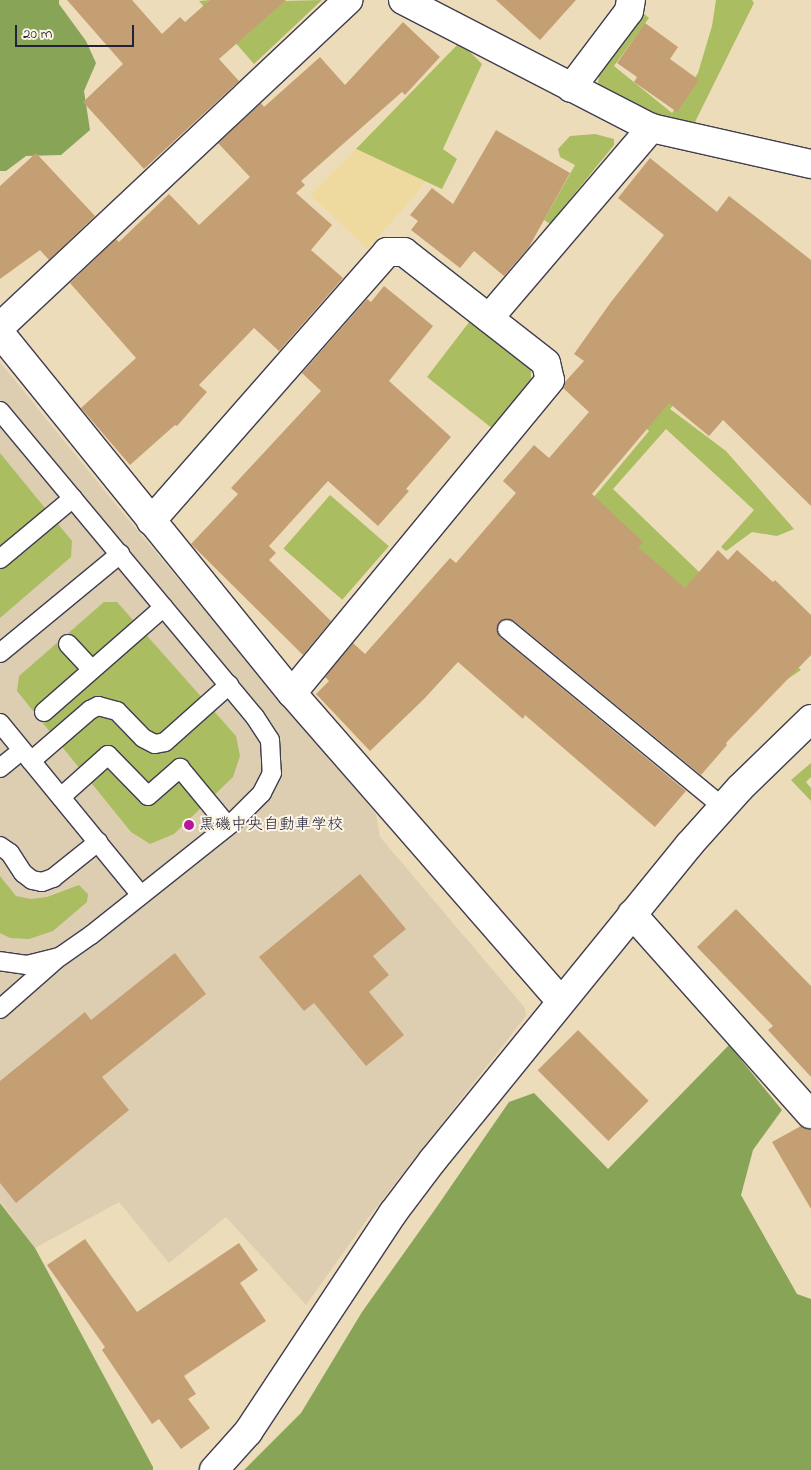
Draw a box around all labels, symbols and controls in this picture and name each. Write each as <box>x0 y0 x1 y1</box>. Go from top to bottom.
scale bar <box>18 15 136 47</box>
text: 20 m <box>23 23 52 45</box>
place label: 黒磯中央自動車学校 <box>199 815 343 835</box>
marker: 黒磯中央自動車学校 <box>183 819 195 831</box>

